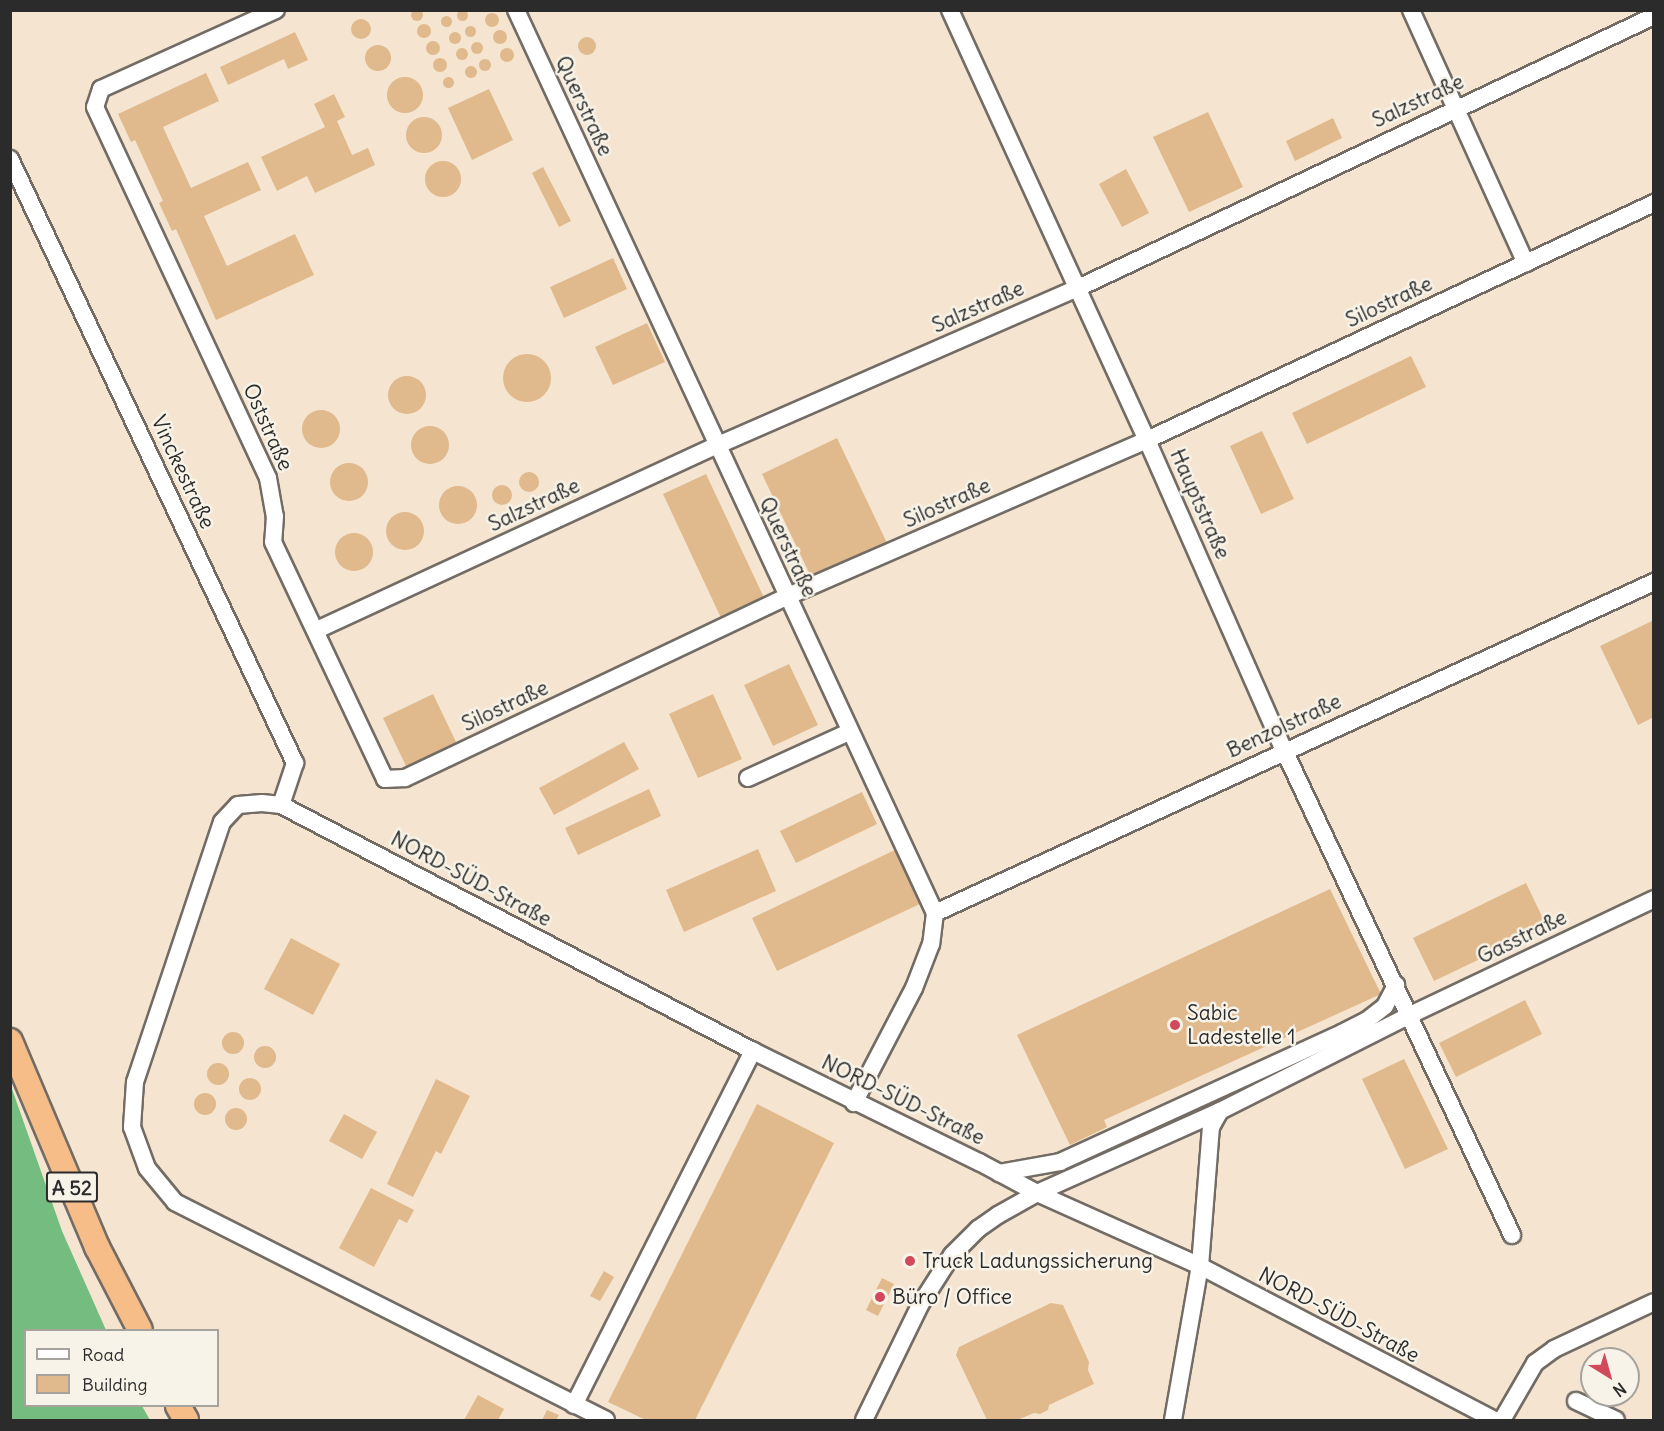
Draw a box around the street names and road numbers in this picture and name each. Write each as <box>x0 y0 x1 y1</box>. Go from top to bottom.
street label: Querstraße <box>550 52 618 160</box>
street label: Salzstraße <box>1368 69 1468 133</box>
street label: Silostraße <box>1342 271 1436 333</box>
street label: Salzstraße <box>928 276 1028 338</box>
street label: Oststraße <box>238 380 298 474</box>
street label: Vinckestraße <box>146 411 220 533</box>
street label: Hauptstraße <box>1165 445 1235 563</box>
street label: Salzstraße <box>484 473 584 537</box>
street label: Silostraße <box>900 473 994 533</box>
street label: Querstraße <box>754 493 822 601</box>
street label: Silostraße <box>458 675 552 737</box>
street label: Benzolstraße <box>1223 689 1345 763</box>
street label: NORD-SÜD-Straße <box>386 826 556 932</box>
street label: Gasstraße <box>1473 905 1571 969</box>
street label: NORD-SÜD-Straße <box>817 1050 989 1150</box>
road number: A 52 <box>45 1170 99 1204</box>
street label: NORD-SÜD-Straße <box>1254 1262 1424 1368</box>

